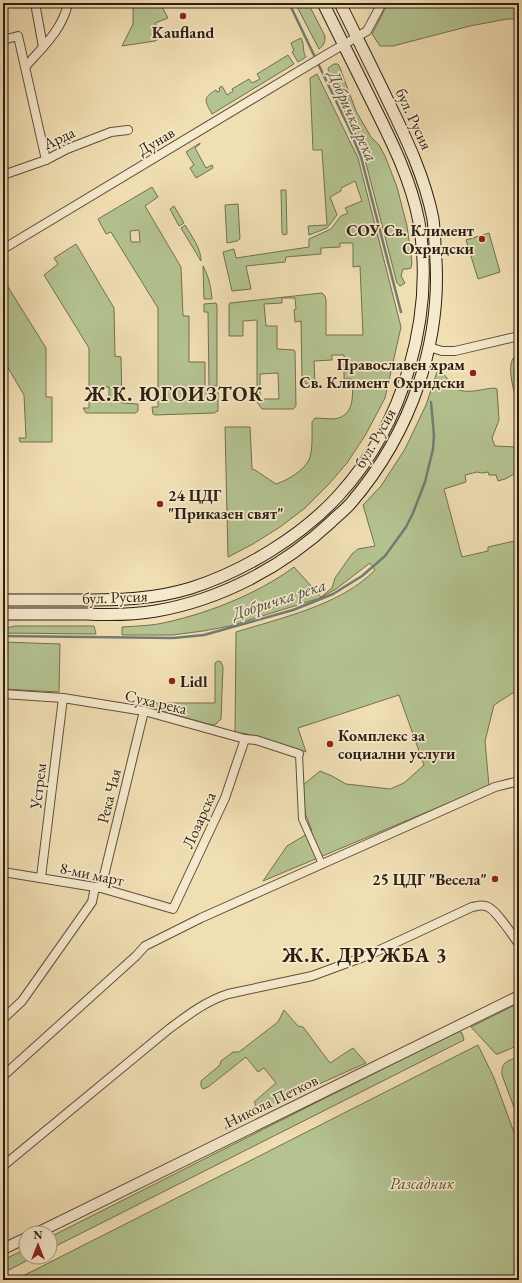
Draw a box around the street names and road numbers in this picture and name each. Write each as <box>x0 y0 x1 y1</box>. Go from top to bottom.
street label: бул. Русия <box>391 85 437 153</box>
street label: Арда <box>39 121 79 155</box>
street label: Дунав <box>134 122 179 160</box>
street label: бул. Русия <box>349 404 401 472</box>
street label: бул. Русия <box>82 585 148 609</box>
street label: Суха река <box>123 685 190 719</box>
street label: Устрем <box>25 762 51 811</box>
street label: Река Чая <box>92 766 126 826</box>
street label: Лозарска <box>177 788 221 852</box>
street label: 8-ми март <box>58 857 126 891</box>
street label: Никола Петков <box>221 1069 321 1133</box>

